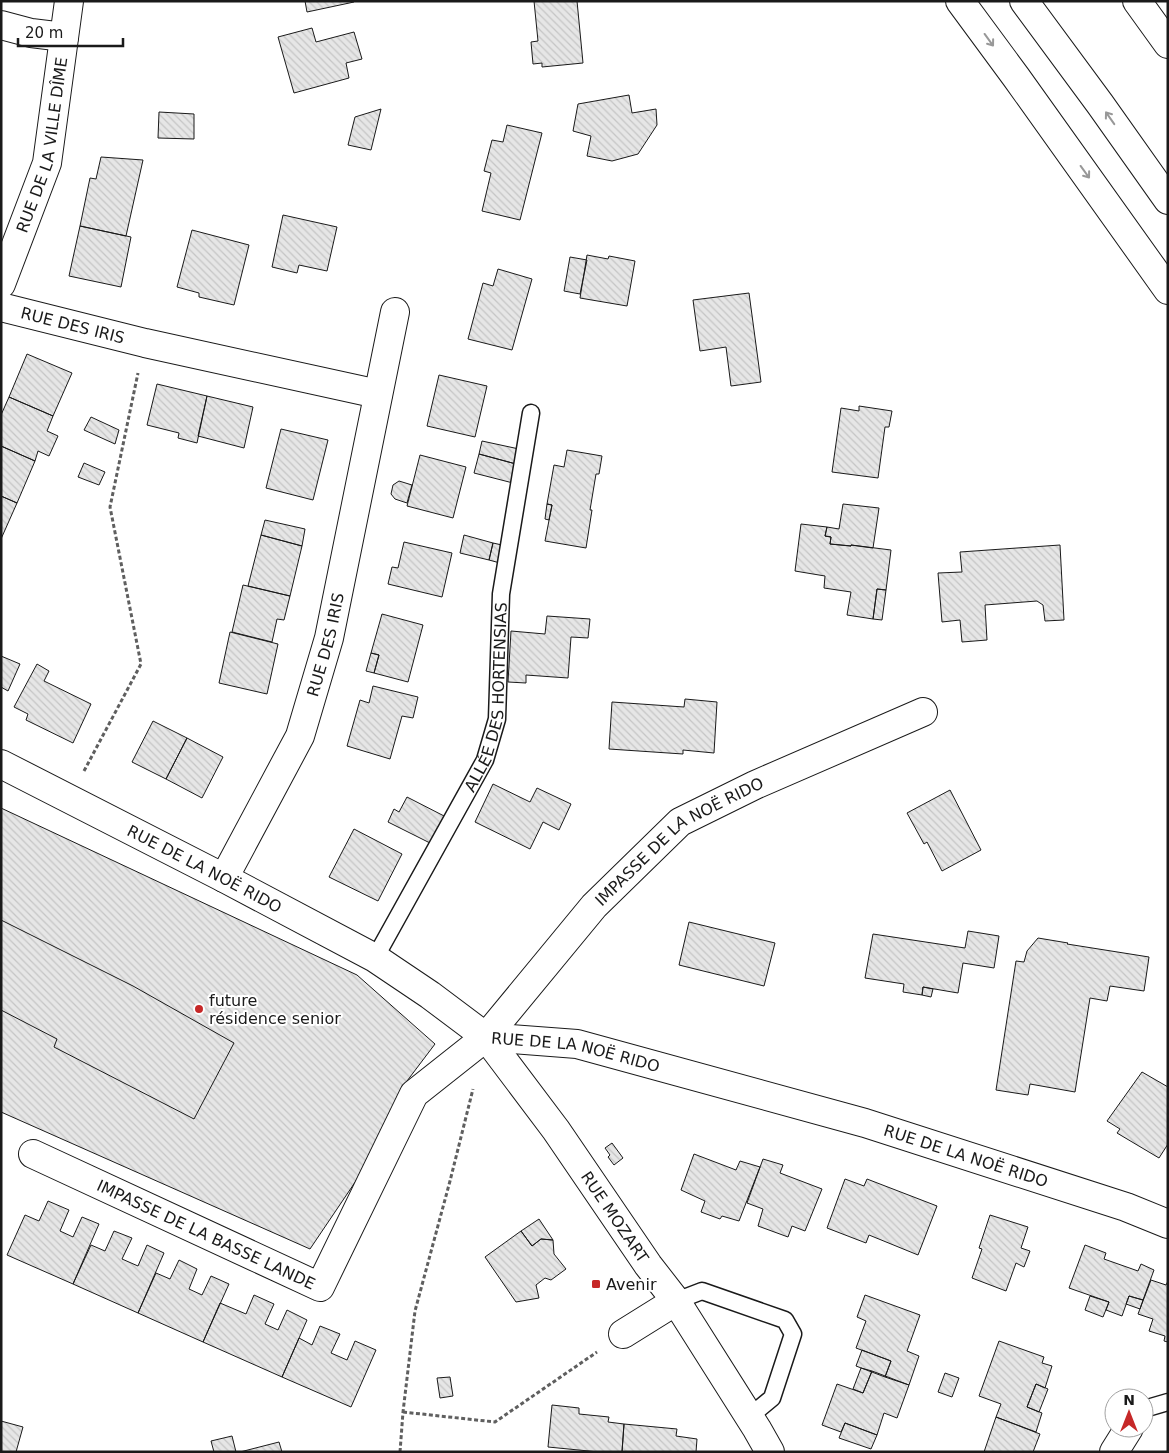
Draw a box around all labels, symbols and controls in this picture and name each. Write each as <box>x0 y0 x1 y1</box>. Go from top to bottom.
scale bar <box>18 15 122 47</box>
text: 20 m <box>25 24 63 42</box>
one-way arrow <box>984 33 995 47</box>
street label: RUE DE LA VILLE DÎME <box>12 56 71 235</box>
one-way arrow <box>1105 111 1115 125</box>
one-way arrow <box>1079 165 1090 178</box>
street label: RUE DES IRIS <box>19 303 127 348</box>
street label: RUE DES IRIS <box>303 591 348 699</box>
street label: ALLÉE DES HORTENSIAS <box>460 602 511 795</box>
street label: IMPASSE DE LA NOË RIDO <box>591 774 766 910</box>
street label: RUE DE LA NOË RIDO <box>124 821 285 917</box>
place label: future résidence senior <box>209 991 341 1028</box>
marker: future résidence senior <box>193 1003 205 1015</box>
street label: RUE DE LA NOË RIDO <box>490 1028 662 1076</box>
street label: RUE DE LA NOË RIDO <box>881 1121 1050 1191</box>
street label: RUE MOZART <box>577 1168 653 1266</box>
street label: IMPASSE DE LA BASSE LANDE <box>94 1176 318 1294</box>
place label: Avenir <box>606 1275 657 1294</box>
marker: Avenir <box>590 1278 602 1290</box>
north arrow <box>1104 1388 1154 1438</box>
text: N <box>1123 1392 1135 1408</box>

